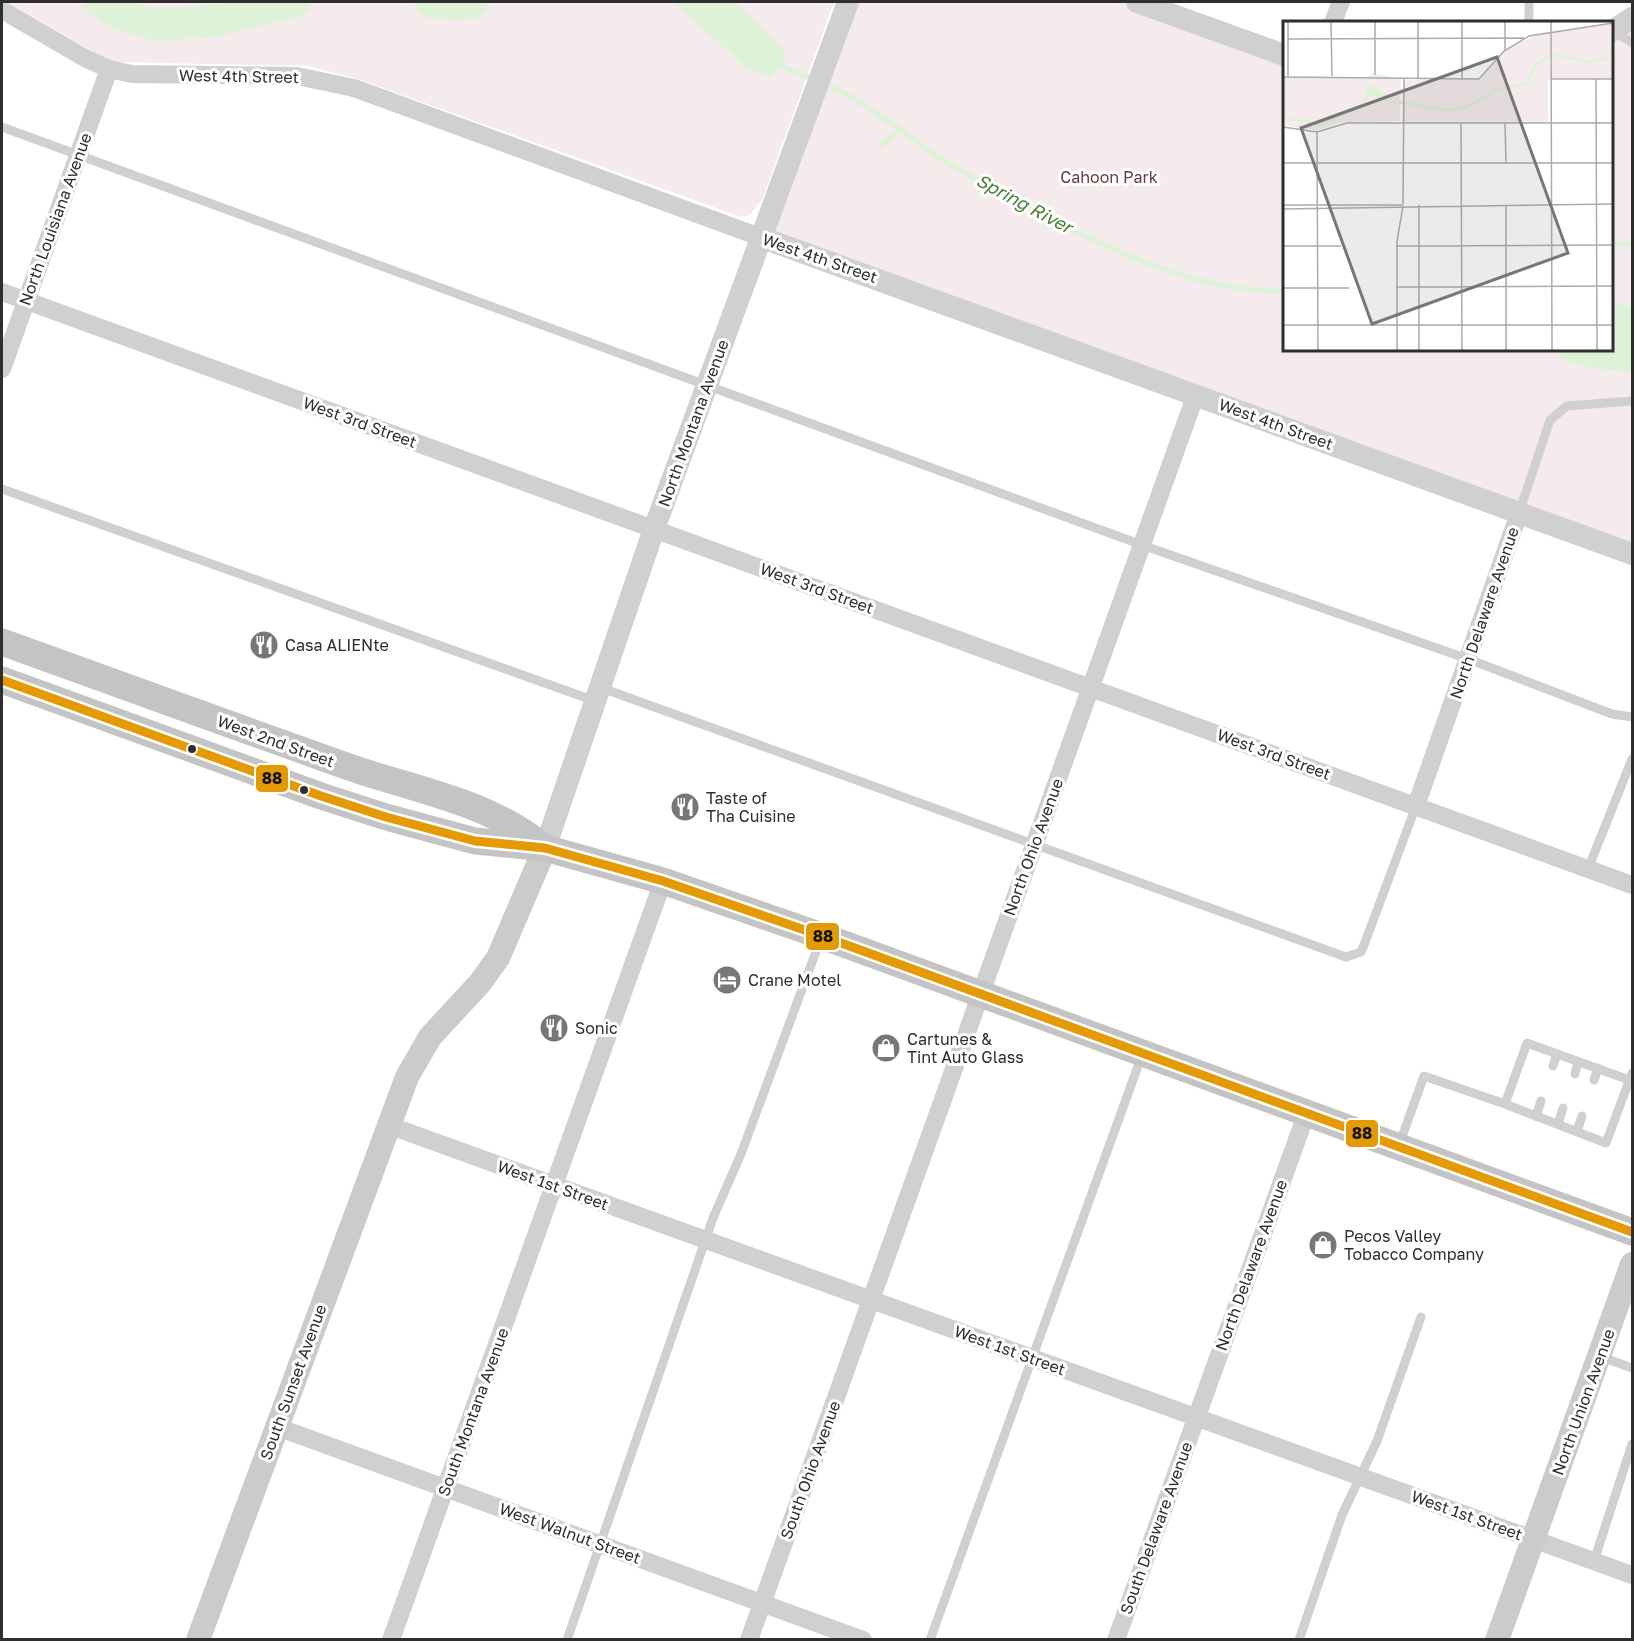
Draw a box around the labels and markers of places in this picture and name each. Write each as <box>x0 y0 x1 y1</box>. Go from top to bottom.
restaurant icon: Casa ALIENte <box>248 629 280 661</box>
place label: Casa ALIENte <box>285 635 389 655</box>
unlabelled marker <box>186 743 198 755</box>
unlabelled marker <box>298 784 310 796</box>
place label: Taste of Tha Cuisine <box>706 788 796 826</box>
restaurant icon: Taste of Tha Cuisine <box>669 791 701 823</box>
hotel icon: Crane Motel <box>711 964 743 996</box>
place label: Crane Motel <box>748 970 841 990</box>
restaurant icon: Sonic <box>538 1012 570 1044</box>
place label: Sonic <box>575 1018 618 1038</box>
place label: Cartunes & Tint Auto Glass <box>907 1029 1024 1067</box>
shop icon: Cartunes & Tint Auto Glass <box>870 1032 902 1064</box>
place label: Pecos Valley Tobacco Company <box>1344 1226 1484 1264</box>
shop icon: Pecos Valley Tobacco Company <box>1307 1229 1339 1261</box>

